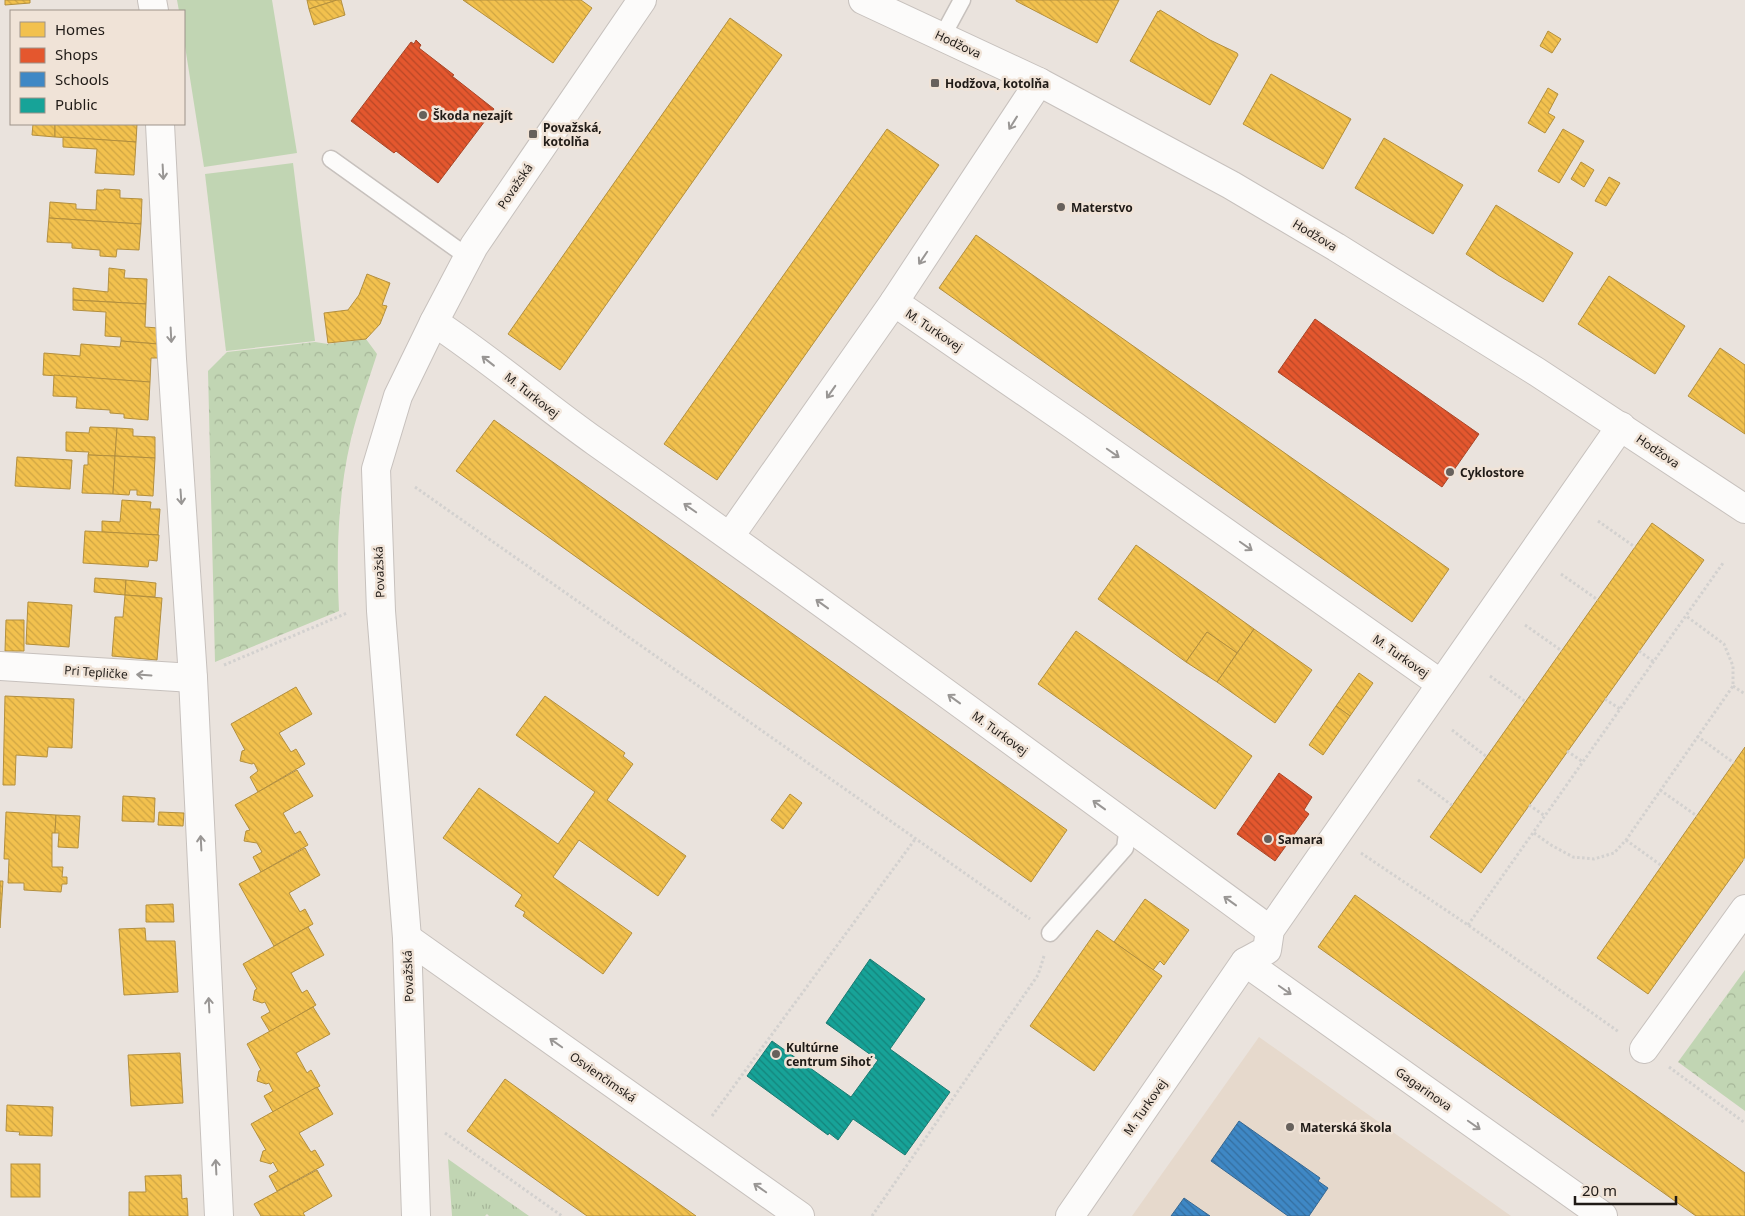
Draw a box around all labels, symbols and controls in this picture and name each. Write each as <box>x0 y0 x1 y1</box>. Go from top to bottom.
legend <box>10 10 185 125</box>
text: Homes <box>55 19 105 39</box>
street label: Hodžova <box>932 26 984 62</box>
text: Shops <box>55 44 98 64</box>
text: Schools <box>55 69 109 89</box>
place label: Hodžova, kotolňa <box>945 75 1049 92</box>
marker: Hodžova, kotolňa <box>929 77 941 89</box>
text: Public <box>55 94 98 114</box>
place label: Škoda nezajít <box>433 107 513 124</box>
marker: Škoda nezajít <box>417 109 429 121</box>
one-way arrow <box>1008 115 1018 129</box>
place label: Považská, kotolňa <box>543 119 602 150</box>
marker: Považská, kotolňa <box>527 128 539 140</box>
street label: Považská <box>494 160 536 212</box>
one-way arrow <box>158 164 167 180</box>
place label: Materstvo <box>1071 199 1133 216</box>
marker: Materstvo <box>1055 201 1067 213</box>
street label: Hodžova <box>1290 215 1340 255</box>
one-way arrow <box>918 251 928 265</box>
street label: M. Turkovej <box>902 305 966 355</box>
one-way arrow <box>166 326 175 342</box>
one-way arrow <box>482 355 495 366</box>
street label: M. Turkovej <box>501 368 563 422</box>
one-way arrow <box>826 385 836 399</box>
street label: Hodžova <box>1633 430 1683 472</box>
one-way arrow <box>1106 448 1120 458</box>
place label: Cyklostore <box>1460 464 1524 481</box>
marker: Cyklostore <box>1444 466 1456 478</box>
one-way arrow <box>176 489 185 505</box>
one-way arrow <box>683 503 697 513</box>
one-way arrow <box>1239 541 1253 551</box>
street label: Považská <box>370 546 388 598</box>
one-way arrow <box>816 598 829 609</box>
street label: M. Turkovej <box>1369 630 1433 682</box>
street label: Pri Tepličke <box>64 661 129 683</box>
one-way arrow <box>137 671 153 680</box>
one-way arrow <box>947 694 961 704</box>
street label: M. Turkovej <box>969 707 1031 759</box>
one-way arrow <box>1092 800 1106 810</box>
place label: Samara <box>1278 831 1323 848</box>
marker: Samara <box>1262 833 1274 845</box>
one-way arrow <box>196 835 205 851</box>
one-way arrow <box>1224 896 1238 906</box>
street label: Považská <box>399 950 417 1002</box>
one-way arrow <box>1278 985 1292 995</box>
one-way arrow <box>204 997 213 1013</box>
one-way arrow <box>550 1038 563 1049</box>
place label: Kultúrne centrum Sihoť <box>786 1039 873 1070</box>
street label: Osvienčimská <box>566 1048 640 1106</box>
marker: Kultúrne centrum Sihoť <box>770 1048 782 1060</box>
street label: Gagarinova <box>1393 1063 1455 1115</box>
street label: M. Turkovej <box>1119 1075 1171 1139</box>
place label: Materská škola <box>1300 1119 1392 1136</box>
one-way arrow <box>1467 1120 1481 1130</box>
marker: Materská škola <box>1284 1121 1296 1133</box>
one-way arrow <box>212 1160 221 1176</box>
scale bar <box>1575 1174 1676 1206</box>
text: 20 m <box>1582 1180 1617 1200</box>
one-way arrow <box>753 1183 767 1193</box>

